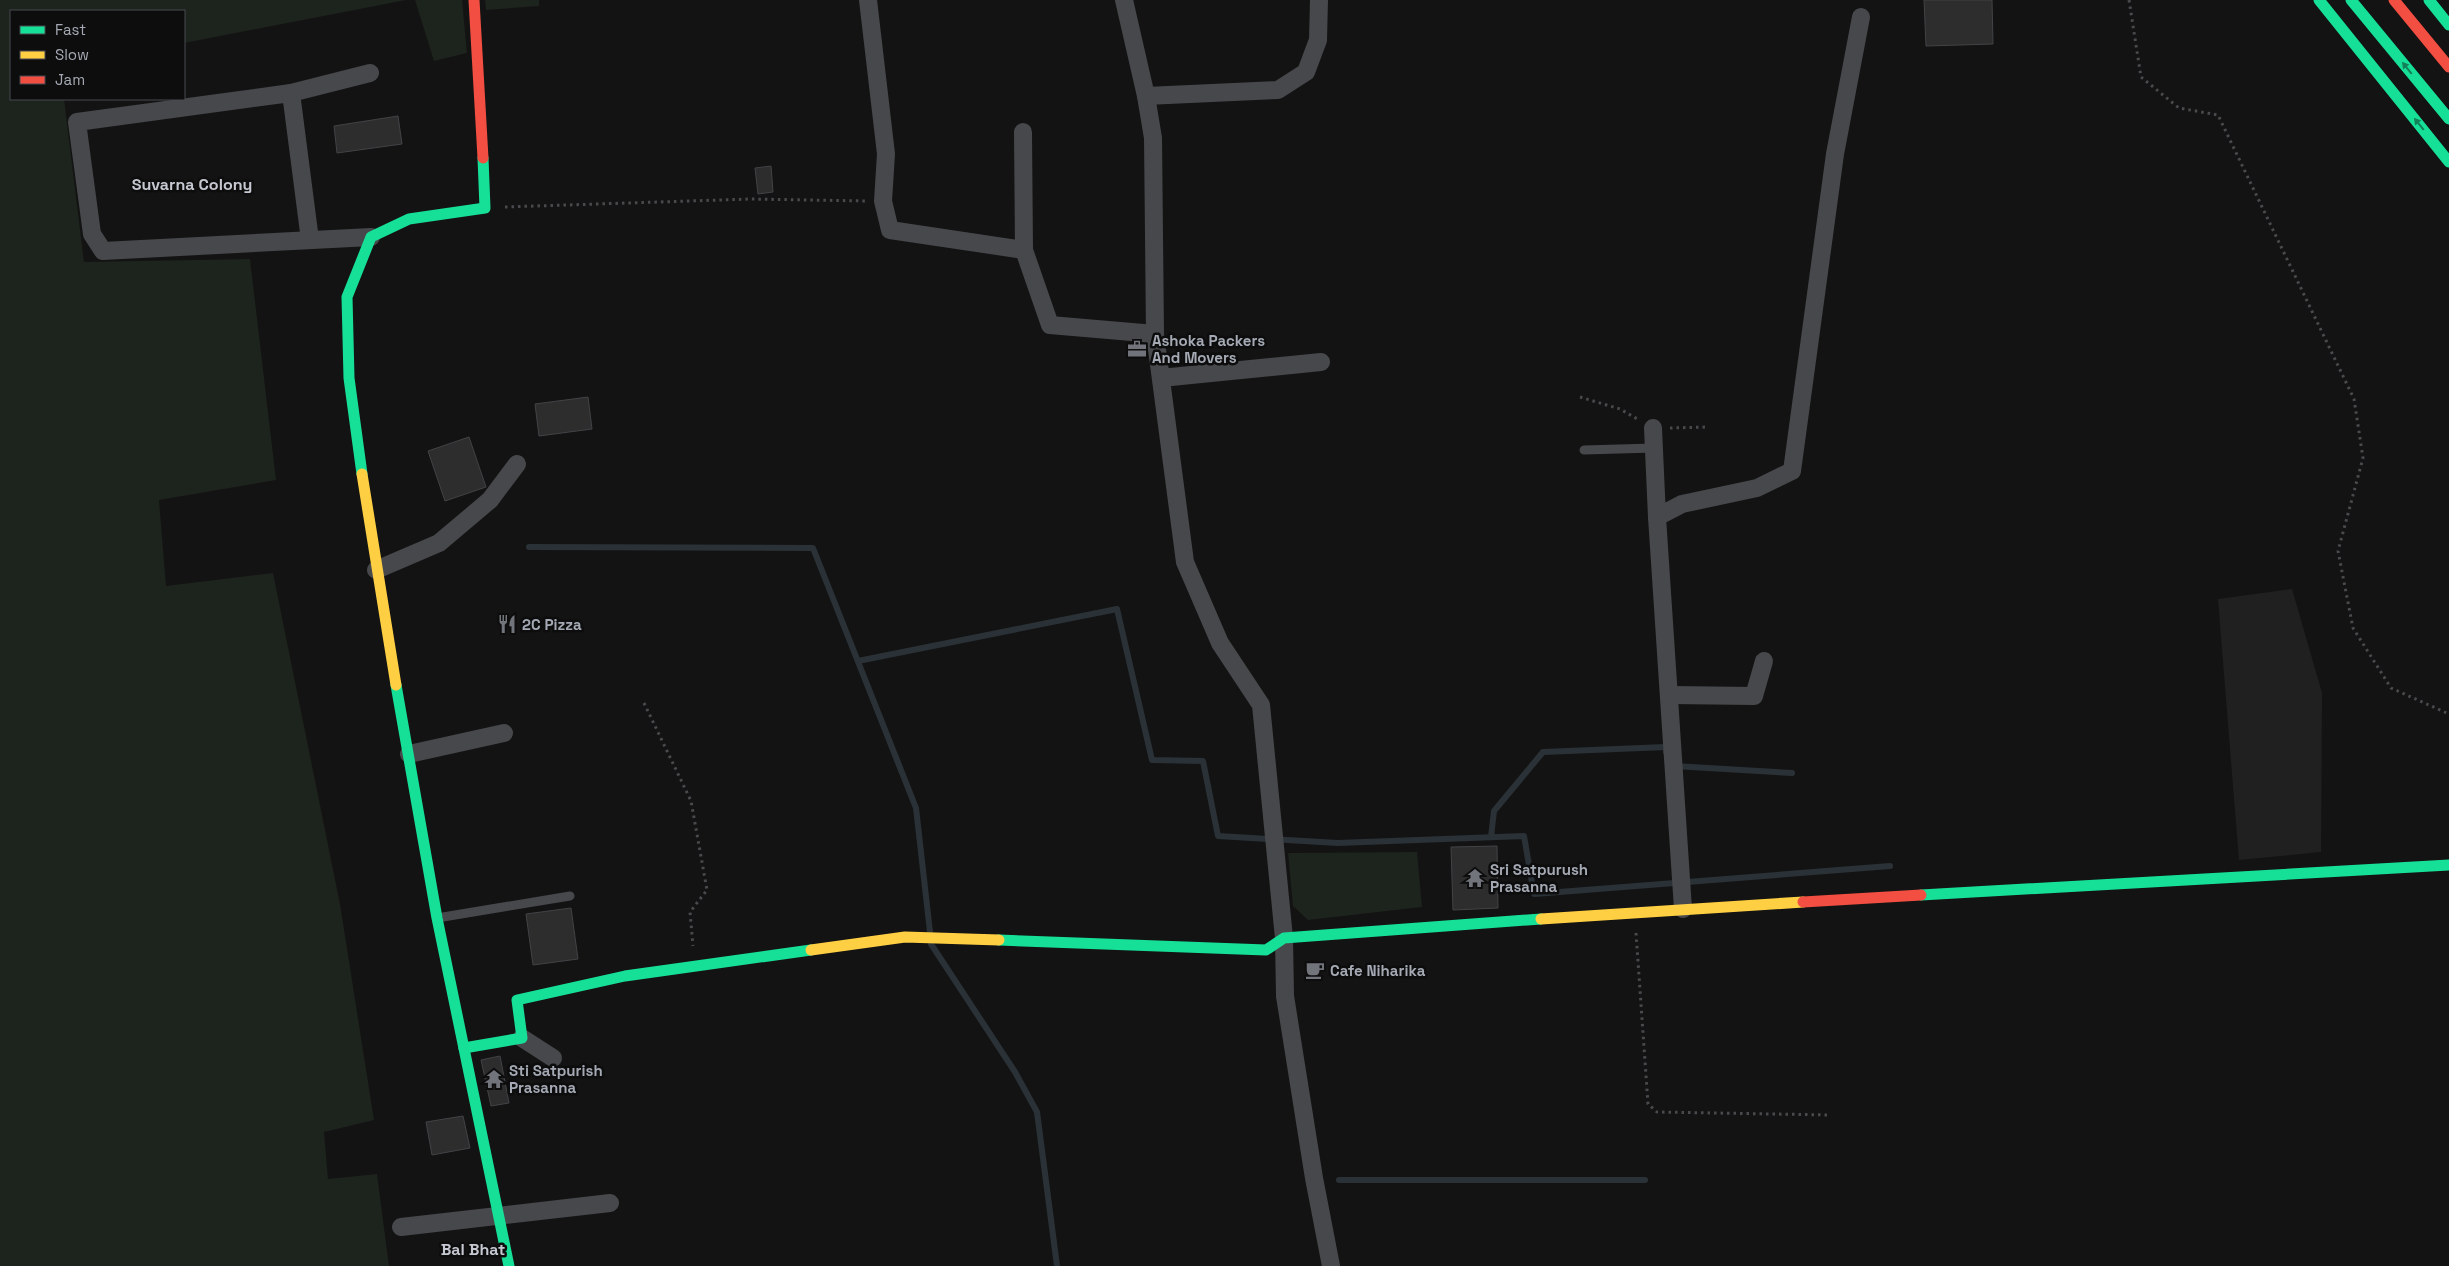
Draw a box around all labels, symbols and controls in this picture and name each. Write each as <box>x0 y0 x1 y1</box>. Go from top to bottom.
legend <box>10 10 185 100</box>
text: Fast <box>55 20 86 39</box>
text: Slow <box>55 45 89 64</box>
one-way arrow <box>2401 62 2412 75</box>
text: Jam <box>55 70 85 89</box>
one-way arrow <box>2413 118 2424 131</box>
district label: Suvarna Colony <box>132 174 252 195</box>
place label: Ashoka Packers And Movers <box>1152 331 1265 367</box>
office icon: Ashoka Packers And Movers <box>1126 338 1148 360</box>
restaurant icon: 2C Pizza <box>496 613 518 635</box>
place label: 2C Pizza <box>522 615 582 634</box>
place label: Sri Satpurush Prasanna <box>1490 860 1588 896</box>
temple icon: Sri Satpurush Prasanna <box>1464 867 1486 889</box>
cafe icon: Cafe Niharika <box>1304 959 1326 981</box>
place label: Cafe Niharika <box>1330 961 1426 980</box>
place label: Sti Satpurish Prasanna <box>509 1061 603 1097</box>
temple icon: Sti Satpurish Prasanna <box>483 1068 505 1090</box>
district label: Bal Bhat <box>441 1239 505 1260</box>

